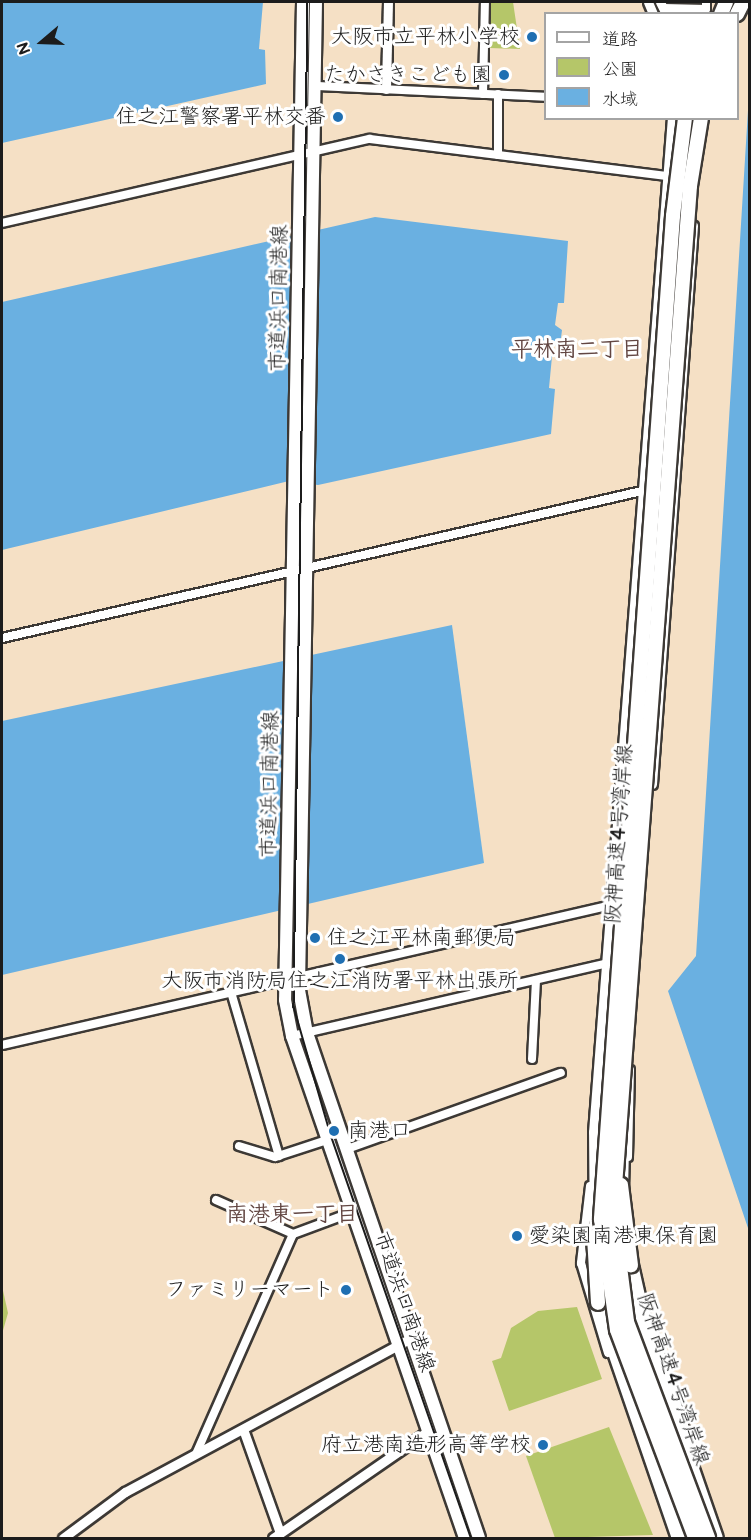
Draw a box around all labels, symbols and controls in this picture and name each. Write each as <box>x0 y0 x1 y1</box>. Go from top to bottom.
north arrow <box>12 12 72 72</box>
legend <box>544 12 739 120</box>
place label: 大阪市立平林小学校 <box>331 24 520 50</box>
text: 道路 <box>602 29 638 50</box>
marker: 大阪市立平林小学校 <box>525 30 539 44</box>
text: N <box>14 39 35 57</box>
text: 公園 <box>602 59 638 80</box>
place label: たかさきこども園 <box>324 62 492 88</box>
marker: たかさきこども園 <box>497 68 511 82</box>
text: 水域 <box>602 89 638 110</box>
place label: 住之江警察署平林交番 <box>116 104 326 130</box>
marker: 住之江警察署平林交番 <box>331 110 345 124</box>
street label: 市道浜口南港線 <box>265 224 293 372</box>
district label: 平林南二丁目 <box>511 337 643 363</box>
street label: 市道浜口南港線 <box>256 710 284 858</box>
street label: 阪神高速4号湾岸線 <box>600 743 638 925</box>
place label: 住之江平林南郵便局 <box>327 925 516 951</box>
marker: 住之江平林南郵便局 <box>308 931 322 945</box>
marker: 大阪市消防局住之江消防署平林出張所 <box>333 952 347 966</box>
place label: 大阪市消防局住之江消防署平林出張所 <box>162 968 518 994</box>
place label: 南港口 <box>348 1118 411 1144</box>
marker: 南港口 <box>325 1122 343 1140</box>
district label: 南港東一丁目 <box>226 1202 358 1228</box>
place label: 愛染園南港東保育園 <box>529 1223 718 1249</box>
street label: 市道浜口南港線 <box>368 1228 440 1376</box>
marker: 愛染園南港東保育園 <box>510 1229 524 1243</box>
place label: ファミリーマート <box>166 1277 334 1303</box>
marker: ファミリーマート <box>339 1283 353 1297</box>
street label: 阪神高速4号湾岸線 <box>632 1289 714 1469</box>
place label: 府立港南造形高等学校 <box>321 1432 531 1458</box>
marker: 府立港南造形高等学校 <box>536 1438 550 1452</box>

